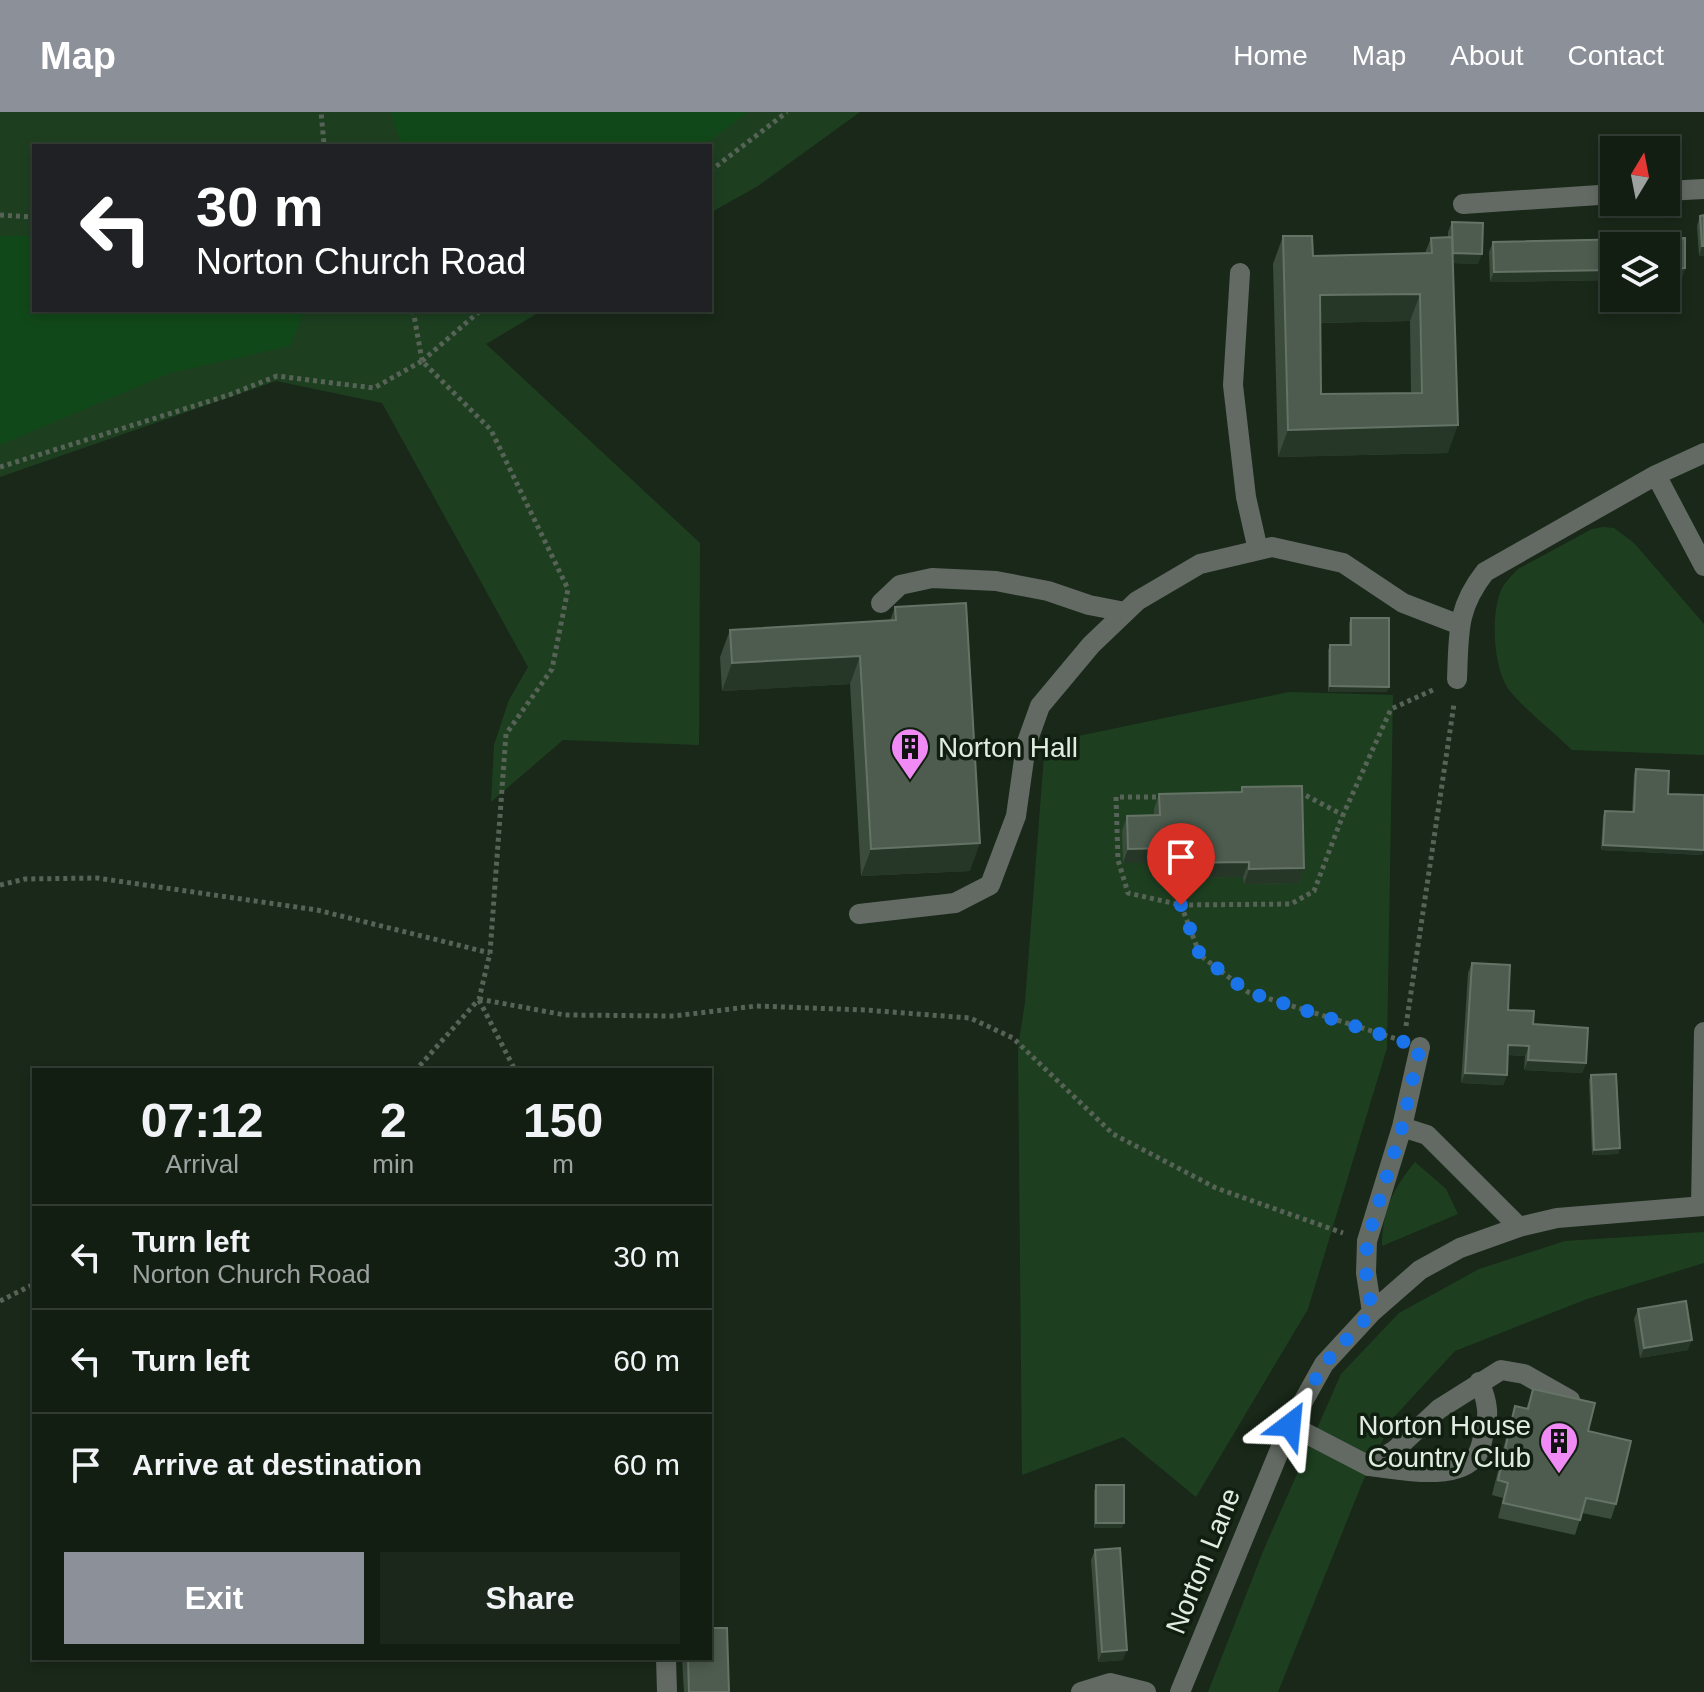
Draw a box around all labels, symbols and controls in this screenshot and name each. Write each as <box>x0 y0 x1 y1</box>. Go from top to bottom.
text: Map <box>40 35 116 77</box>
text: Home <box>1233 40 1308 71</box>
text: Map <box>1352 40 1406 71</box>
text: About <box>1450 40 1524 71</box>
text: Contact <box>1568 40 1664 71</box>
north arrow <box>1600 136 1680 216</box>
map controls <box>1600 136 1680 312</box>
text: 30 m <box>196 175 324 238</box>
icon: left <box>64 176 168 280</box>
button: layers <box>1600 232 1680 312</box>
text: Norton Church Road <box>196 241 526 282</box>
building icon: Norton Hall <box>889 726 931 781</box>
place label: Norton Hall <box>938 732 1078 763</box>
pin <box>1147 823 1215 905</box>
icon: arrive <box>1159 835 1203 879</box>
text: 07:12 <box>141 1094 264 1147</box>
text: 2 <box>380 1094 407 1147</box>
text: 150 <box>523 1094 603 1147</box>
text: Arrival <box>165 1149 239 1179</box>
text: min <box>372 1149 414 1179</box>
text: m <box>552 1149 574 1179</box>
text: Turn left <box>132 1225 250 1258</box>
icon: left <box>64 1235 108 1279</box>
text: 30 m <box>613 1240 680 1273</box>
text: Norton Church Road <box>132 1259 370 1289</box>
icon: left <box>64 1339 108 1383</box>
text: Turn left <box>132 1344 250 1377</box>
text: 60 m <box>613 1344 680 1377</box>
position arrow <box>1248 1383 1332 1467</box>
place label: Norton House Country Club <box>1358 1410 1531 1473</box>
building icon: Norton House Country Club <box>1538 1420 1580 1475</box>
icon: arrive <box>64 1443 108 1487</box>
text: Arrive at destination <box>132 1448 422 1481</box>
text: 60 m <box>613 1448 680 1481</box>
street label: Norton Lane <box>1160 1484 1246 1638</box>
button: Exit <box>64 1552 364 1644</box>
button: Share <box>380 1552 680 1644</box>

